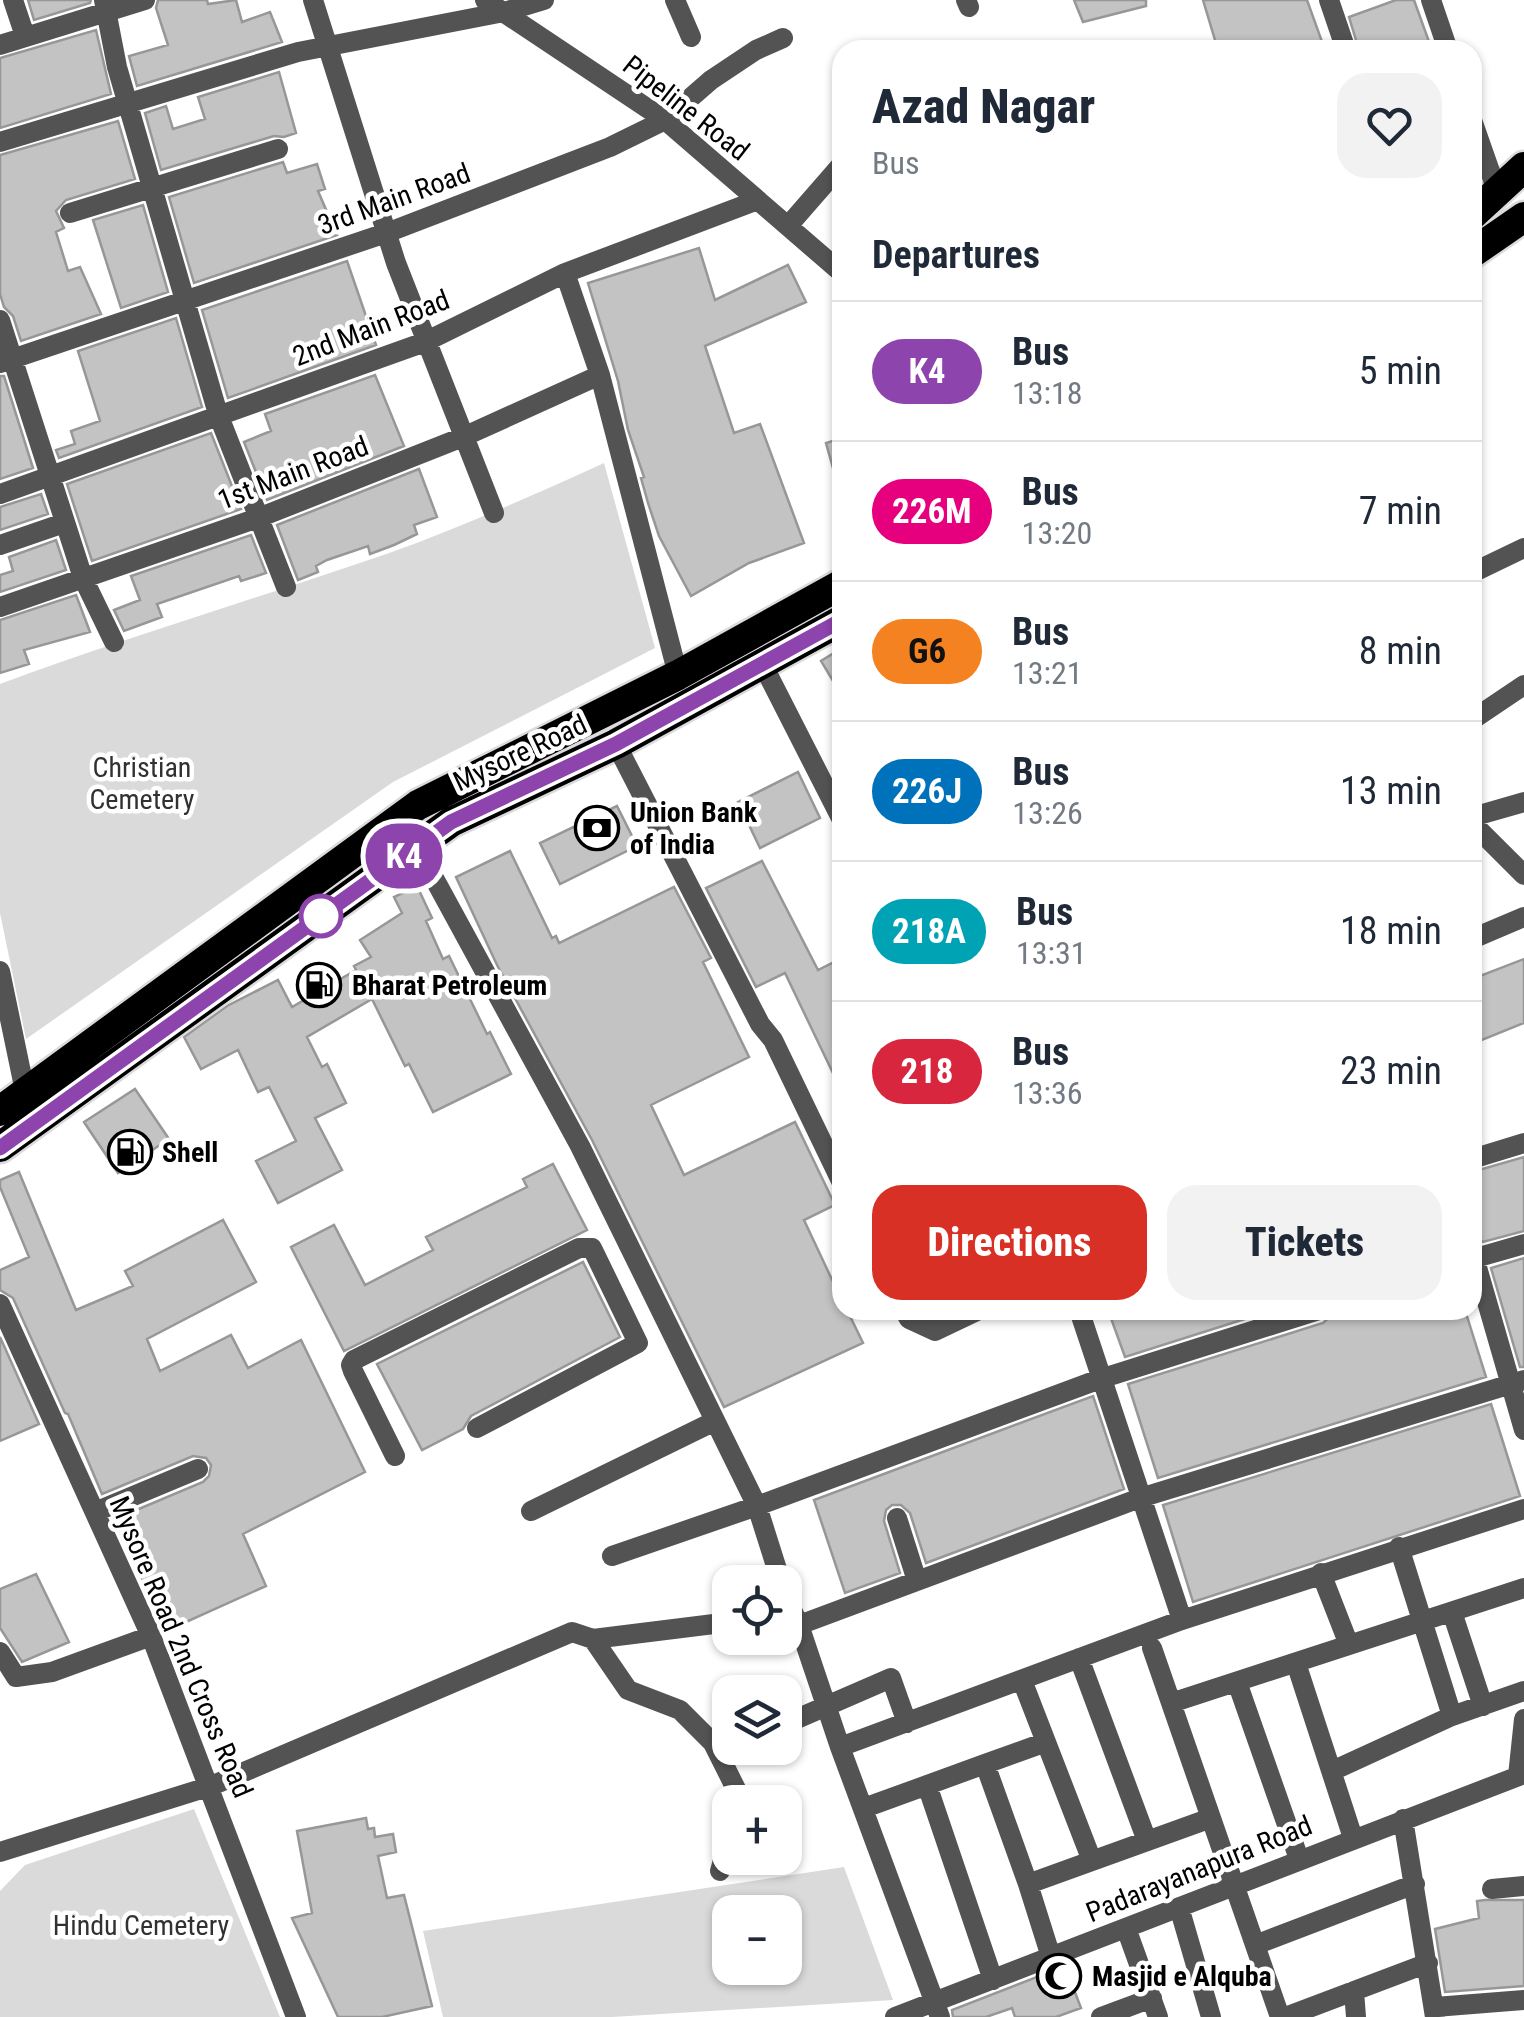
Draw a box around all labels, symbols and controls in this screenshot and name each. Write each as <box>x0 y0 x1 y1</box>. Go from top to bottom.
street label: Pipeline Road <box>616 48 756 168</box>
button: heart <box>1337 73 1442 178</box>
text: Azad Nagar <box>872 78 1095 135</box>
text: Bus <box>872 144 920 182</box>
street label: 3rd Main Road <box>313 156 475 242</box>
text: Departures <box>872 233 1040 277</box>
street label: 2nd Main Road <box>288 283 454 373</box>
text: Bus <box>1012 330 1069 374</box>
text: 5 min <box>1359 349 1442 393</box>
text: K4 <box>908 351 946 392</box>
text: 13:18 <box>1012 374 1083 412</box>
street label: 1st Main Road <box>213 429 373 517</box>
text: Bus <box>1022 470 1079 514</box>
text: 7 min <box>1359 489 1442 533</box>
text: 226M <box>892 491 972 532</box>
text: 13:20 <box>1022 514 1092 552</box>
text: Bus <box>1012 610 1069 654</box>
text: 8 min <box>1359 629 1442 673</box>
text: G6 <box>908 631 946 672</box>
text: 13:21 <box>1012 654 1083 692</box>
street label: Mysore Road <box>448 708 592 798</box>
text: Bus <box>1012 750 1070 794</box>
park label: Christian Cemetery <box>89 751 195 816</box>
text: 13 min <box>1340 769 1442 813</box>
text: 226J <box>892 771 962 812</box>
text: 13:26 <box>1012 794 1083 832</box>
place label: Union Bank of India <box>630 796 758 861</box>
bank icon: Union Bank of India <box>574 805 620 851</box>
line badge: K4 <box>359 824 449 888</box>
text: K4 <box>385 836 423 877</box>
text: Bus <box>1016 890 1073 934</box>
unlabelled marker <box>300 895 342 937</box>
text: 18 min <box>1340 909 1442 953</box>
text: 218A <box>892 911 966 952</box>
text: 13:31 <box>1016 934 1087 972</box>
fuel station icon: Bharat Petroleum <box>296 962 342 1008</box>
place label: Bharat Petroleum <box>352 969 547 1002</box>
text: Bus <box>1012 1030 1069 1074</box>
text: 23 min <box>1340 1049 1442 1093</box>
text: 218 <box>900 1051 954 1092</box>
text: 13:36 <box>1012 1074 1083 1112</box>
fuel station icon: Shell <box>107 1129 153 1175</box>
place label: Shell <box>162 1136 218 1169</box>
button: Directions <box>872 1185 1147 1300</box>
button: Tickets <box>1167 1185 1442 1300</box>
street label: Mysore Road 2nd Cross Road <box>102 1491 260 1803</box>
map controls <box>712 1565 802 1985</box>
button: locate <box>712 1565 802 1655</box>
button: layers <box>712 1675 802 1765</box>
button: + <box>712 1785 802 1875</box>
street label: Padarayanapura Road <box>1081 1809 1317 1929</box>
button: − <box>712 1895 802 1985</box>
park label: Hindu Cemetery <box>53 1909 229 1942</box>
mosque icon: Masjid e Alquba <box>1036 1953 1082 1999</box>
place label: Masjid e Alquba <box>1092 1960 1272 1993</box>

